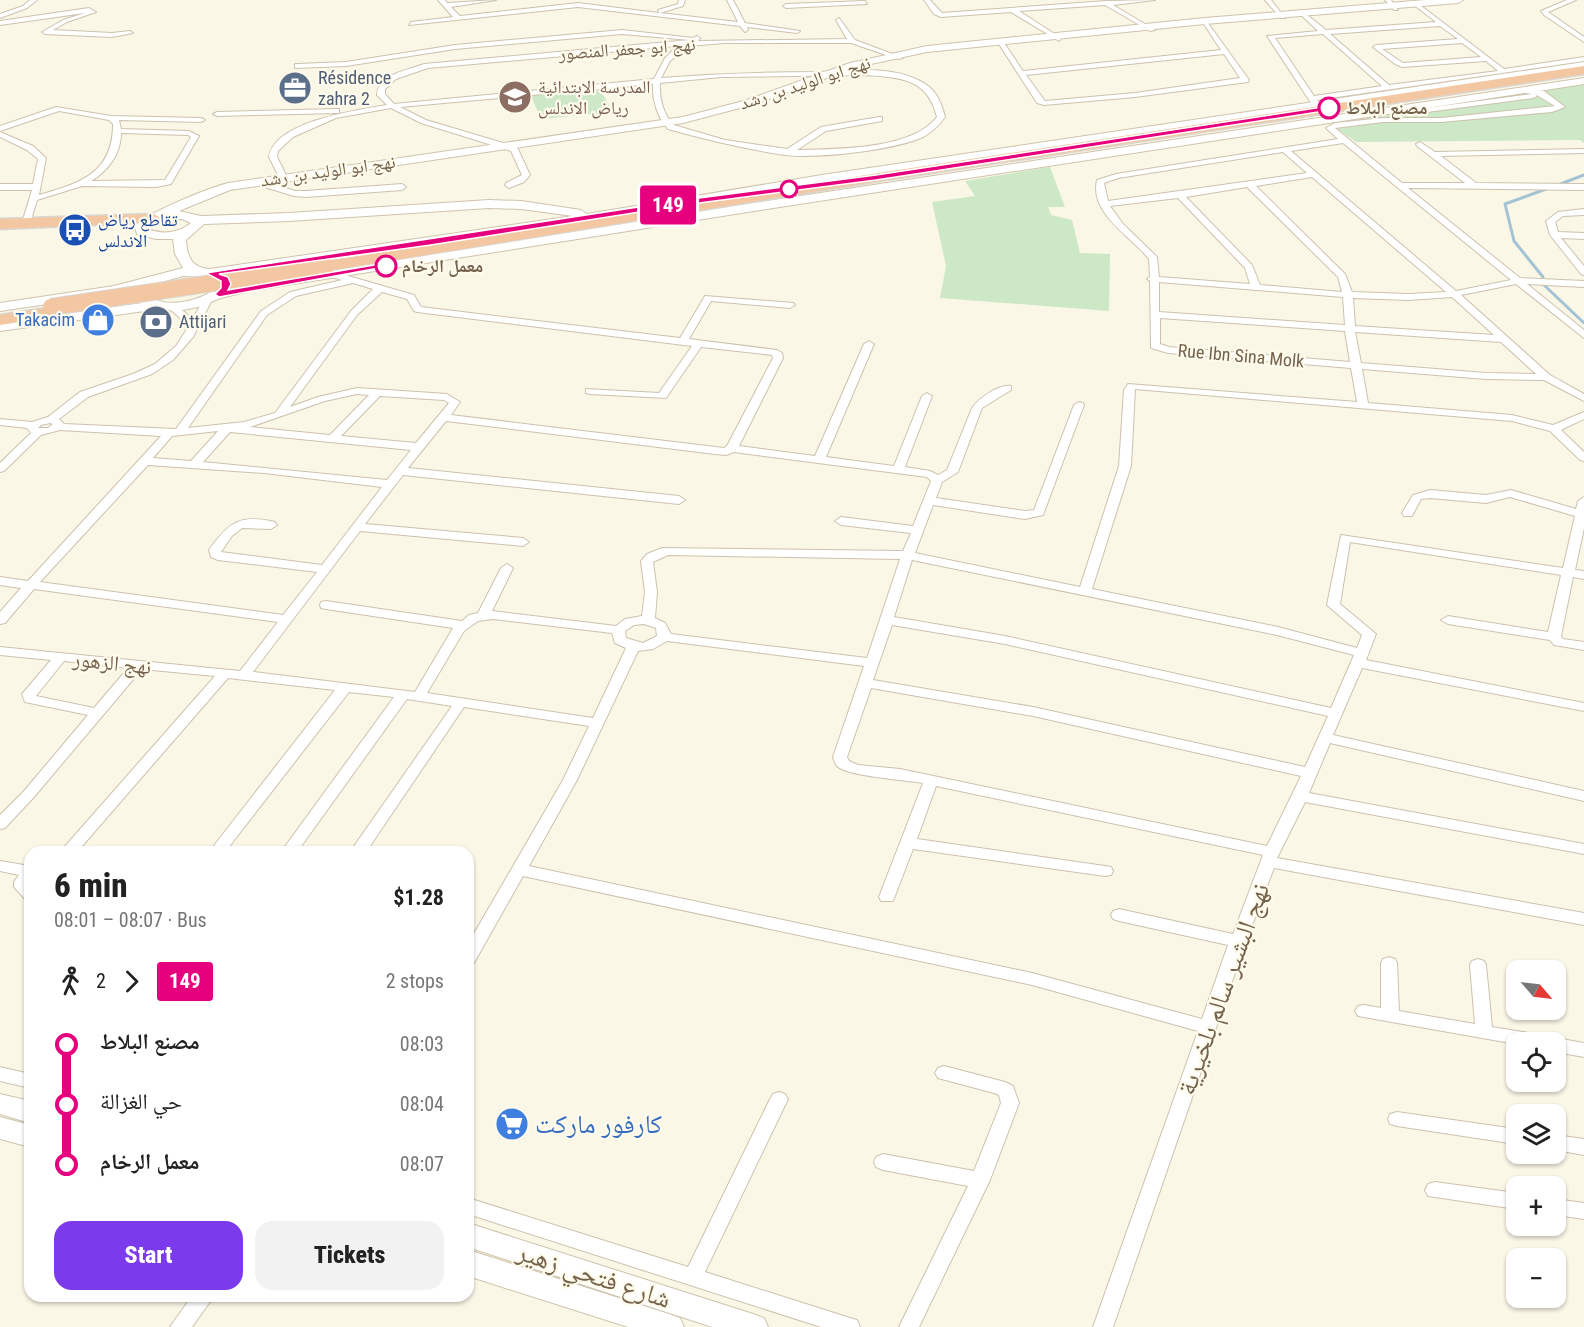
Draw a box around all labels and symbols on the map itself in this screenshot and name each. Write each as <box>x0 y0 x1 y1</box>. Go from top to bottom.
street label: نهج ابو جعفر المنصور <box>557 33 696 66</box>
street label: نهج ابو الوليد بن رشد <box>737 51 873 115</box>
place label: Résidence zahra 2 <box>318 67 391 109</box>
office icon: Résidence zahra 2 <box>277 70 313 106</box>
place label: المدرسة الابتدائية رياض الاندلس <box>538 76 651 119</box>
school or university icon: المدرسة الابتدائية رياض الاندلس <box>497 79 533 115</box>
marker: مصنع البلاط <box>1318 97 1340 119</box>
place label: مصنع البلاط <box>1346 97 1428 120</box>
street label: نهج ابو الوليد بن رشد <box>259 151 397 192</box>
unlabelled marker <box>780 180 798 198</box>
line badge: 149 <box>634 186 702 224</box>
place label: تقاطع رياض الاندلس <box>98 209 178 252</box>
bus stop icon: تقاطع رياض الاندلس <box>57 212 93 248</box>
marker: معمل الرخام <box>375 255 397 277</box>
place label: معمل الرخام <box>402 255 483 278</box>
shop icon: Takacim <box>80 302 116 338</box>
bank icon: Attijari <box>138 304 174 340</box>
place label: Takacim <box>15 309 75 330</box>
place label: Attijari <box>179 311 226 332</box>
street label: Rue Ibn Sina Molk <box>1177 340 1305 371</box>
street label: نهج الزهور <box>70 647 153 680</box>
street label: نهج البشير سالم بلخيرية <box>1171 879 1277 1100</box>
north arrow <box>1506 960 1566 1020</box>
supermarket icon: كارفور ماركت <box>494 1106 530 1142</box>
place label: كارفور ماركت <box>535 1109 662 1139</box>
street label: شارع فتحي زهير <box>511 1236 675 1319</box>

